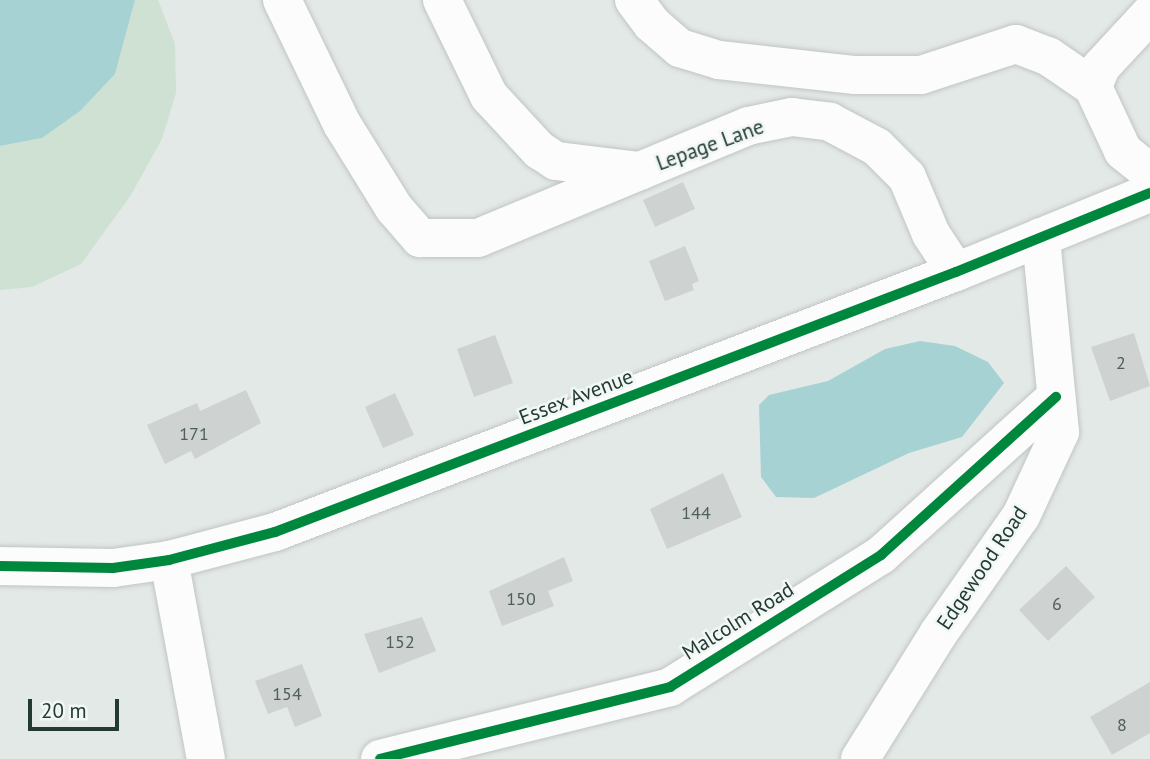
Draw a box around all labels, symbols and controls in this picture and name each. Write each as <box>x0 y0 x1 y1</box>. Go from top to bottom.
street label: Lepage Lane <box>653 114 767 176</box>
house number: 2 <box>1116 352 1126 374</box>
street label: Essex Avenue <box>515 364 637 430</box>
house number: 171 <box>179 423 209 445</box>
house number: 144 <box>681 502 711 524</box>
street label: Edgewood Road <box>931 502 1033 634</box>
street label: Malcolm Road <box>678 577 798 665</box>
house number: 150 <box>506 588 536 610</box>
house number: 6 <box>1052 593 1062 615</box>
house number: 152 <box>385 631 415 653</box>
house number: 154 <box>272 683 302 705</box>
scale bar <box>32 686 122 730</box>
text: 20 m <box>41 697 87 724</box>
house number: 8 <box>1117 714 1127 736</box>

